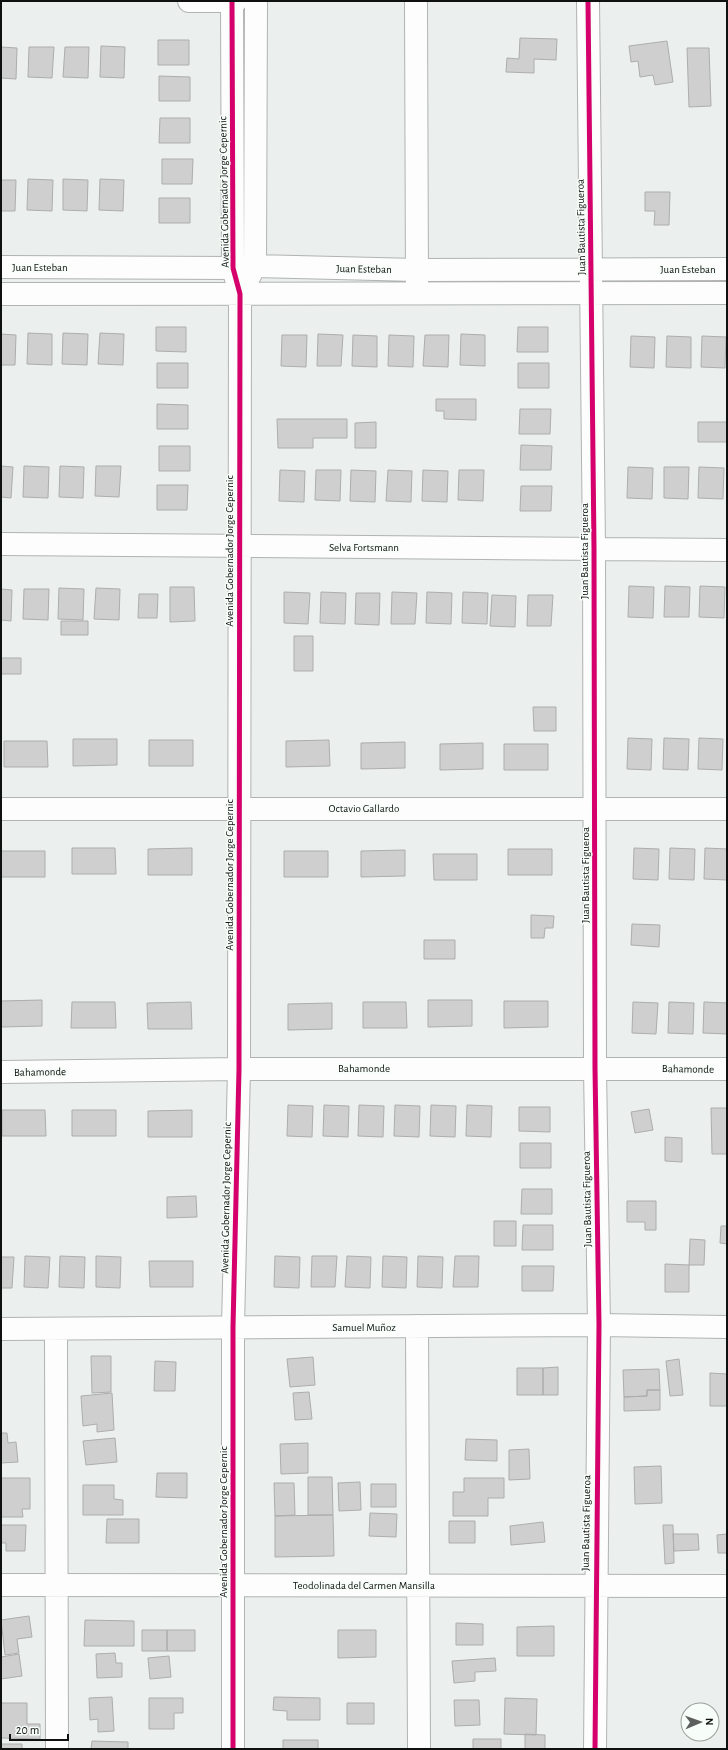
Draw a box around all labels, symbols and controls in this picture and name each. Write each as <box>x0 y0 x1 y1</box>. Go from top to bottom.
street label: Avenida Gobernador Jorge Cepernic <box>217 115 231 268</box>
street label: Juan Bautista Figueroa <box>575 179 587 275</box>
street label: Juan Esteban <box>12 262 68 273</box>
street label: Juan Esteban <box>336 263 392 275</box>
street label: Juan Esteban <box>660 264 716 275</box>
street label: Avenida Gobernador Jorge Cepernic <box>224 475 235 627</box>
street label: Juan Bautista Figueroa <box>579 503 590 599</box>
street label: Selva Fortsmann <box>329 542 399 553</box>
street label: Avenida Gobernador Jorge Cepernic <box>224 799 235 951</box>
street label: Octavio Gallardo <box>329 803 399 814</box>
street label: Juan Bautista Figueroa <box>580 827 591 923</box>
street label: Bahamonde <box>338 1063 390 1074</box>
street label: Bahamonde <box>662 1063 714 1075</box>
street label: Bahamonde <box>14 1066 66 1078</box>
street label: Avenida Gobernador Jorge Cepernic <box>219 1121 233 1274</box>
street label: Juan Bautista Figueroa <box>581 1151 593 1247</box>
street label: Samuel Muñoz <box>332 1322 396 1333</box>
street label: Avenida Gobernador Jorge Cepernic <box>218 1446 229 1598</box>
street label: Juan Bautista Figueroa <box>580 1475 592 1571</box>
street label: Teodolinada del Carmen Mansilla <box>293 1580 435 1591</box>
north arrow <box>680 1702 720 1742</box>
scale bar <box>10 1716 68 1742</box>
text: N <box>704 1718 715 1726</box>
text: 20 m <box>16 1724 39 1736</box>

